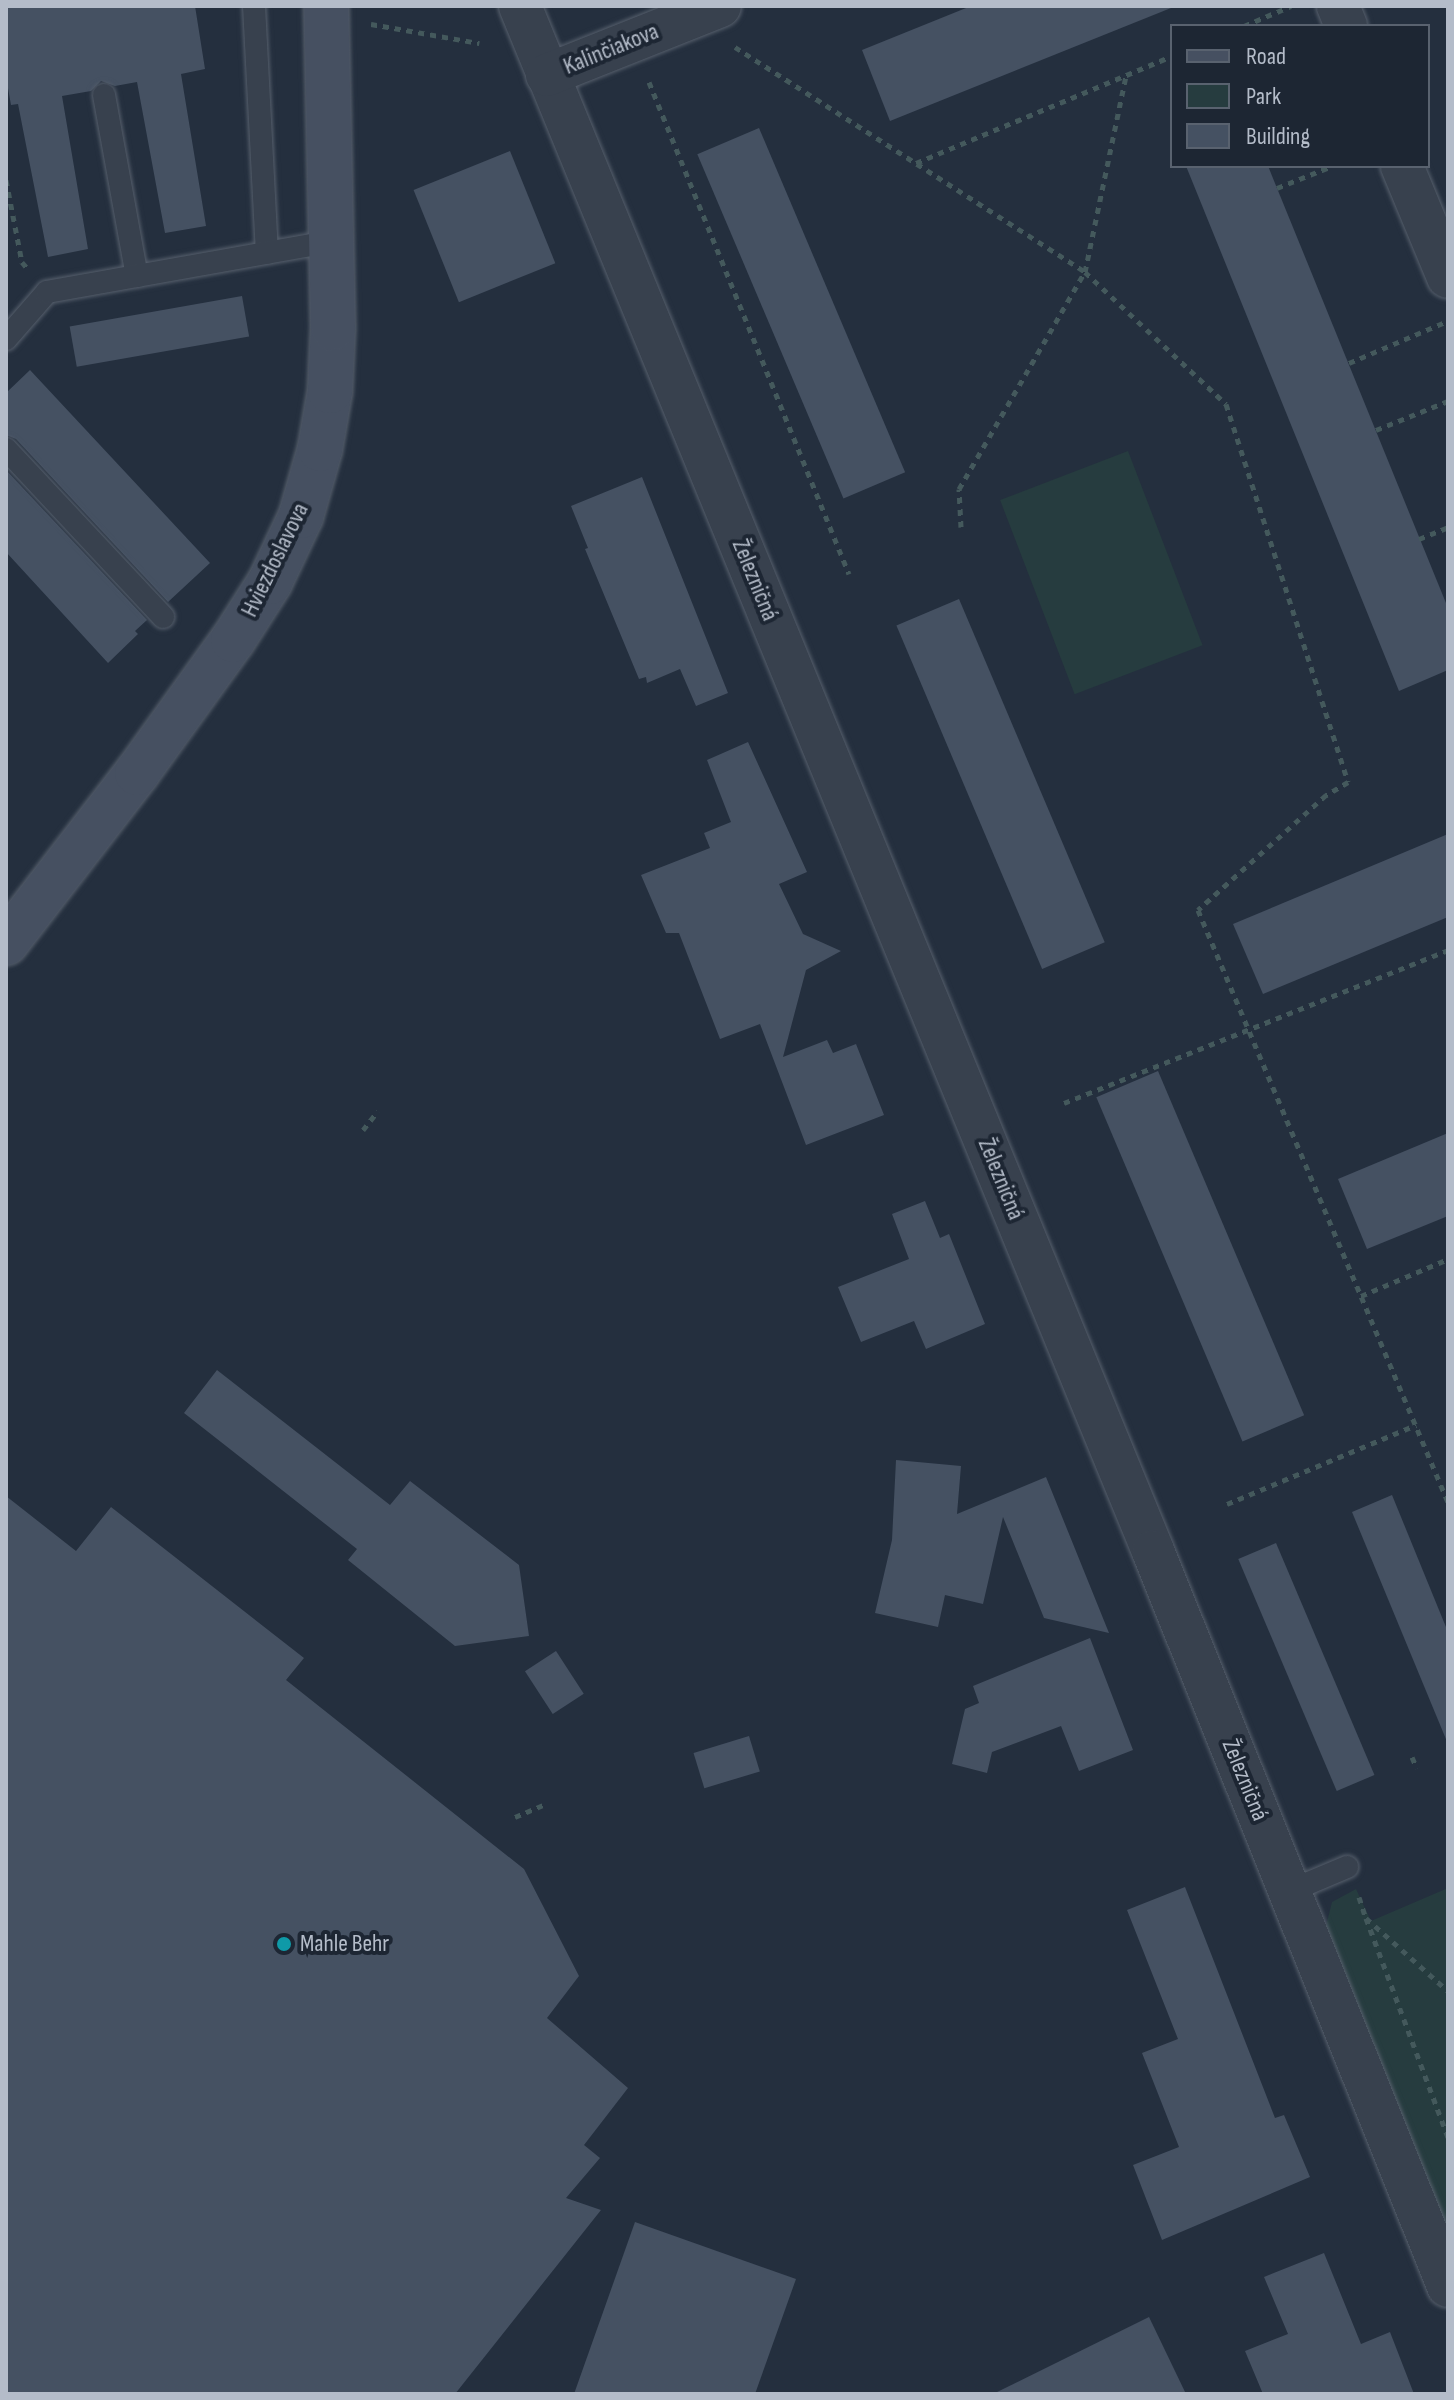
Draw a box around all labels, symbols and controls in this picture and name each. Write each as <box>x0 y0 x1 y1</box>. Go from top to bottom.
street label: Kalinčiakova <box>559 17 663 81</box>
legend <box>1170 24 1430 168</box>
text: Road <box>1246 42 1286 71</box>
text: Park <box>1246 82 1281 111</box>
text: Building <box>1246 122 1310 151</box>
street label: Hviezdoslavova <box>235 498 315 622</box>
street label: Železničná <box>726 535 784 625</box>
street label: Železničná <box>972 1134 1030 1224</box>
street label: Železničná <box>1216 1735 1274 1825</box>
place label: Mahle Behr <box>300 1930 389 1958</box>
marker: Mahle Behr <box>275 1935 293 1953</box>

